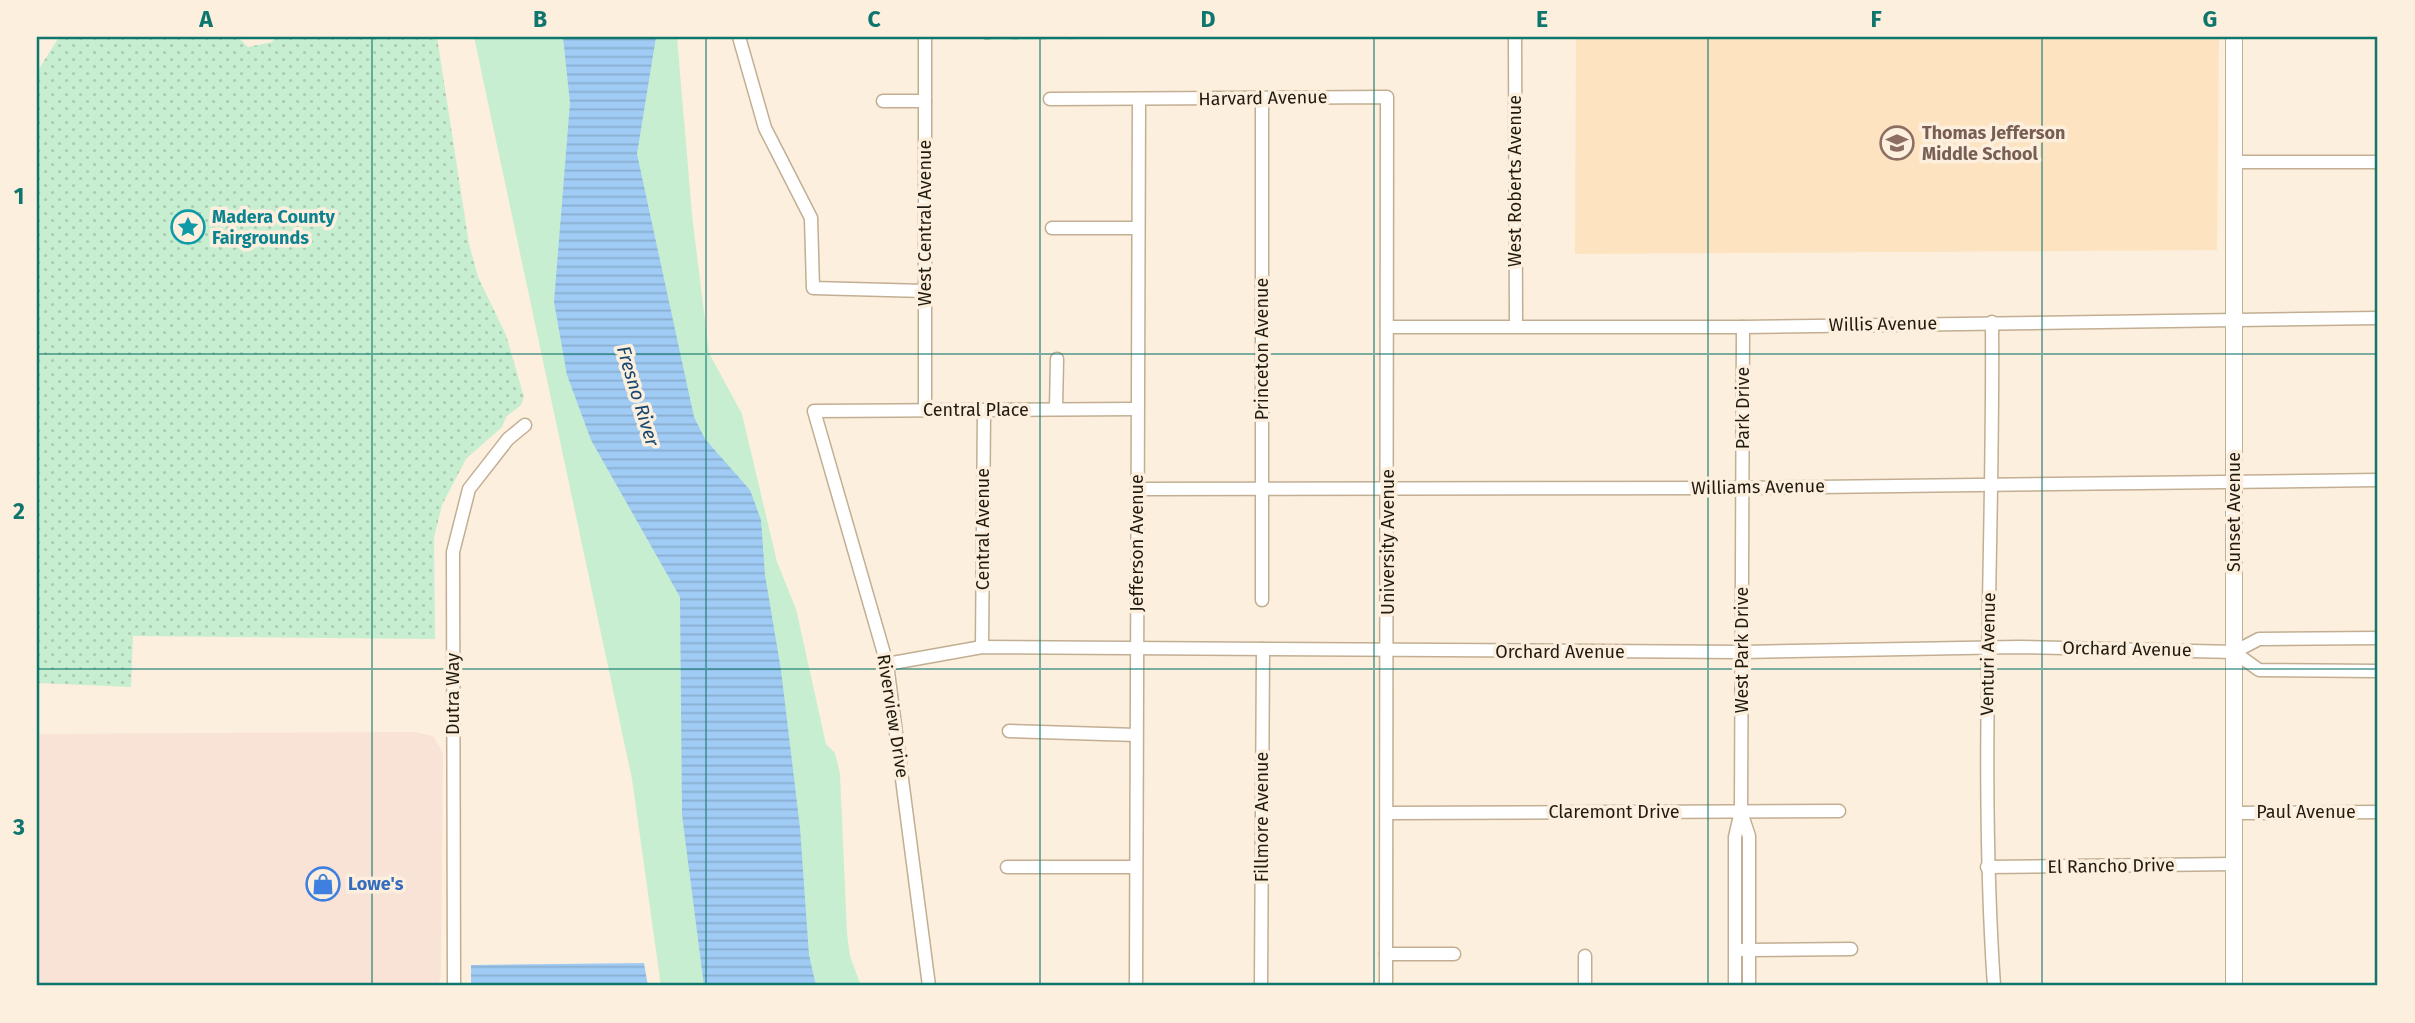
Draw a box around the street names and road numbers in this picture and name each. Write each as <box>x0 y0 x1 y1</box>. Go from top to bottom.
street label: Harvard Avenue <box>1198 86 1328 110</box>
street label: West Roberts Avenue <box>1504 95 1526 267</box>
street label: West Central Avenue <box>914 140 936 306</box>
street label: Princeton Avenue <box>1251 278 1273 420</box>
street label: Willis Avenue <box>1829 312 1937 336</box>
street label: Park Drive <box>1732 367 1754 449</box>
street label: Central Place <box>923 399 1029 421</box>
street label: Sunset Avenue <box>2223 452 2245 572</box>
street label: Central Avenue <box>972 468 994 590</box>
street label: University Avenue <box>1377 469 1399 615</box>
street label: Jefferson Avenue <box>1126 474 1148 612</box>
street label: Williams Avenue <box>1691 475 1825 499</box>
street label: West Park Drive <box>1731 587 1753 713</box>
street label: Venturi Avenue <box>1976 592 2000 716</box>
street label: Orchard Avenue <box>2062 637 2192 661</box>
street label: Orchard Avenue <box>1495 641 1625 663</box>
street label: Riverview Drive <box>872 652 914 780</box>
street label: Dutra Way <box>442 653 464 735</box>
street label: Fillmore Avenue <box>1251 752 1273 882</box>
street label: Claremont Drive <box>1548 801 1680 823</box>
street label: Paul Avenue <box>2256 801 2356 823</box>
street label: El Rancho Drive <box>2047 854 2175 878</box>

